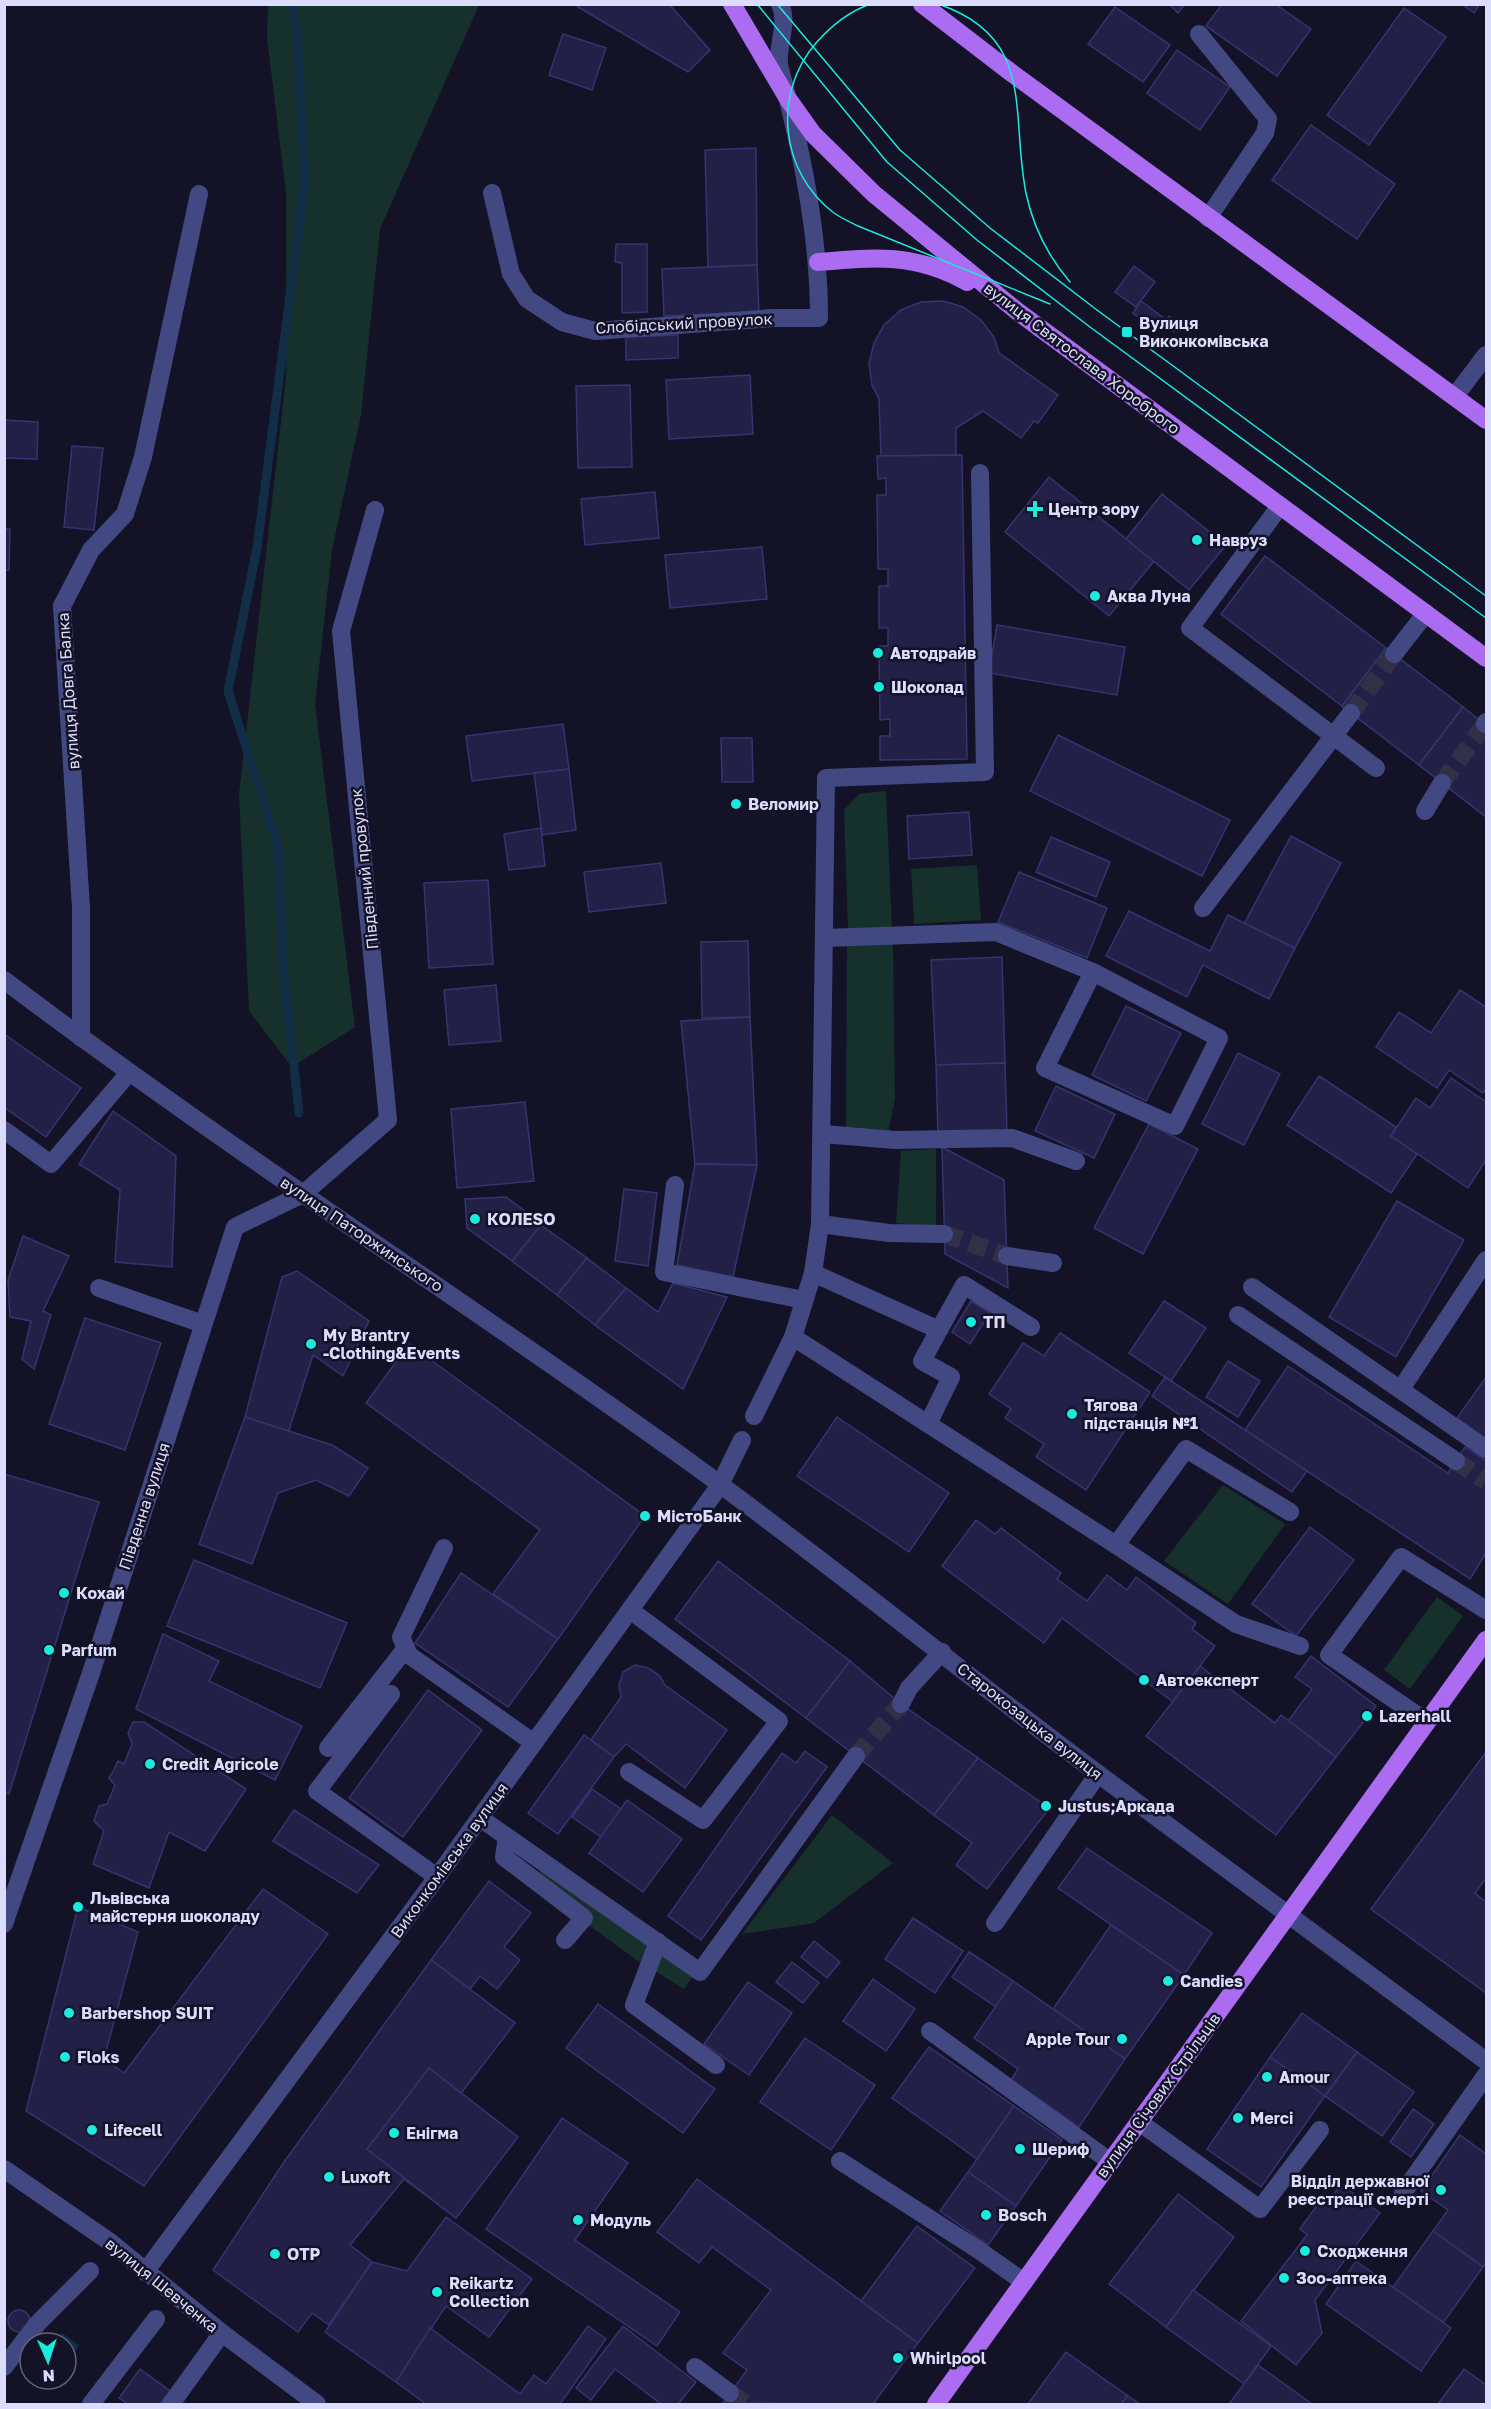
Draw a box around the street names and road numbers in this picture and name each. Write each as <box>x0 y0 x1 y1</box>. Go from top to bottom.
street label: вулиця Святослава Хороброго <box>980 278 1184 438</box>
street label: Слобідський провулок <box>595 308 773 338</box>
street label: вулиця Довга Балка <box>53 612 83 770</box>
street label: Південний провулок <box>346 787 382 951</box>
street label: вулиця Паторжинського <box>277 1172 447 1296</box>
street label: Південна вулиця <box>114 1440 174 1572</box>
street label: Старокозацька вулиця <box>953 1658 1107 1784</box>
street label: Виконкомівська вулиця <box>386 1779 512 1941</box>
street label: вулиця Січових Стрільців <box>1091 2009 1225 2181</box>
street label: вулиця Шевченка <box>101 2233 223 2337</box>

